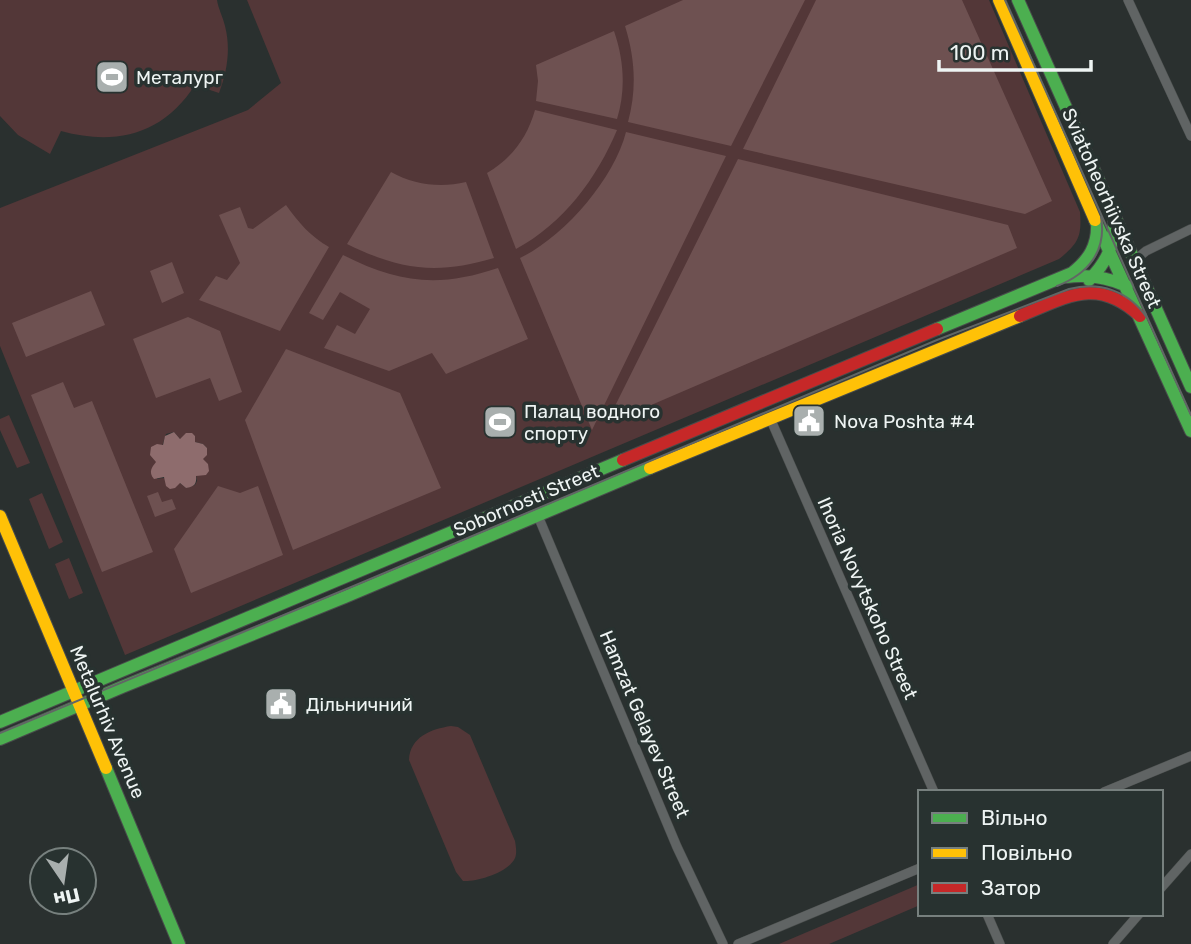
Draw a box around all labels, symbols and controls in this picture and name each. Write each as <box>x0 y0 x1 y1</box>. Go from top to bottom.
scale bar <box>939 28 1091 72</box>
text: 100 m <box>950 40 1009 65</box>
sports icon: Металург <box>93 58 131 96</box>
place label: Металург <box>136 66 223 89</box>
street label: Sviatoheorhiivska Street <box>1057 105 1166 312</box>
place label: Палац водного спорту <box>524 400 660 445</box>
public building icon: Nova Poshta #4 <box>790 402 828 440</box>
sports icon: Палац водного спорту <box>481 403 519 441</box>
place label: Nova Poshta #4 <box>834 410 975 433</box>
street label: Sobornosti Street <box>450 459 603 541</box>
street label: Ihoria Novytskoho Street <box>813 494 923 703</box>
street label: Hamzat Gelayev Street <box>595 627 695 822</box>
street label: Metalurhiv Avenue <box>65 642 150 802</box>
public building icon: Дільничний <box>262 685 300 723</box>
place label: Дільничний <box>306 693 413 716</box>
legend <box>918 790 1163 916</box>
text: Вільно <box>981 805 1048 830</box>
text: Повільно <box>981 840 1072 865</box>
north arrow <box>28 846 98 916</box>
text: Затор <box>981 875 1041 900</box>
text: Пн <box>51 883 82 911</box>

